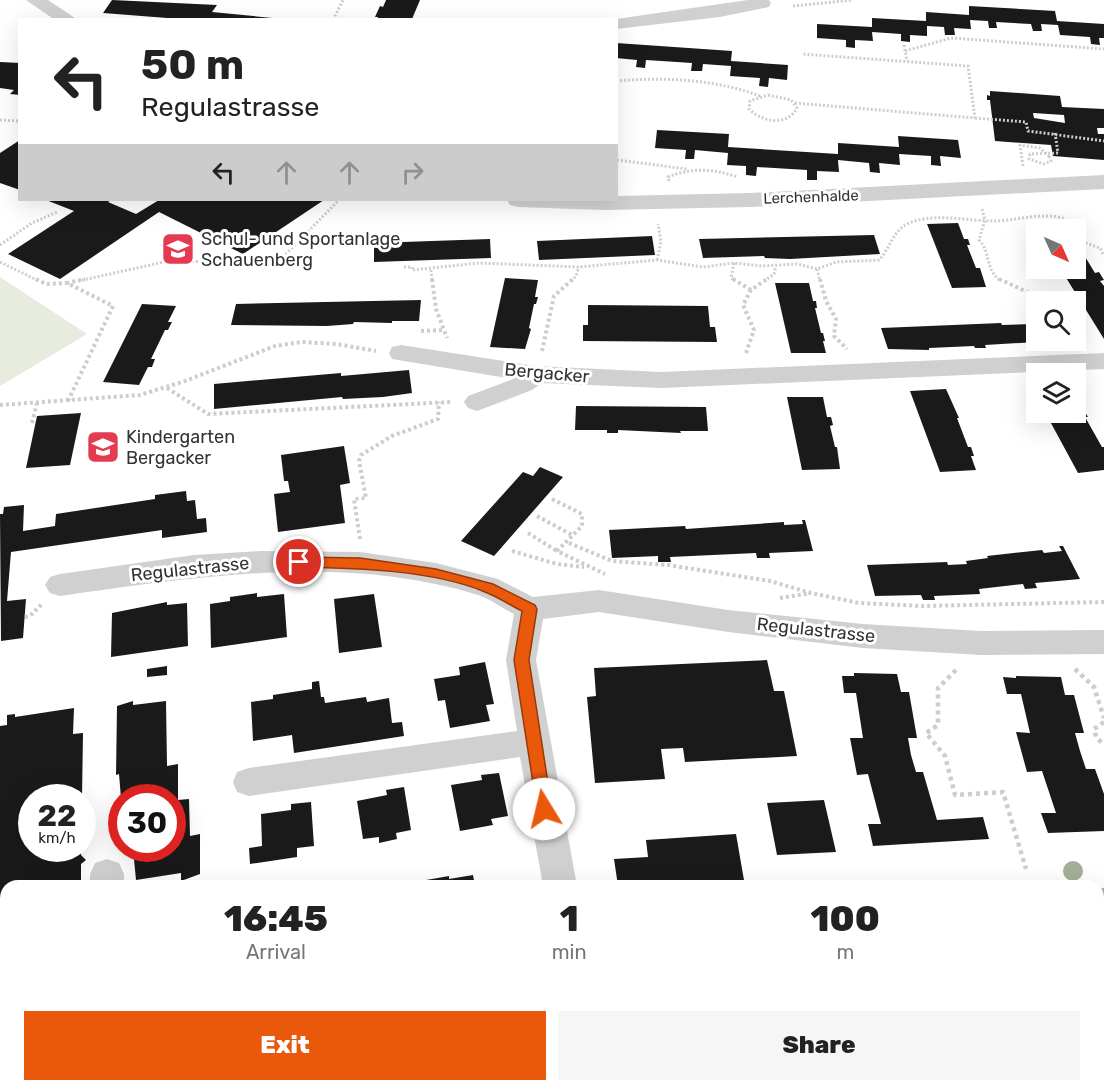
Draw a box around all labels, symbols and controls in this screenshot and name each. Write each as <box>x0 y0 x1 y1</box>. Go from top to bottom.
text: 50 m <box>141 40 244 90</box>
icon: left <box>42 42 120 120</box>
text: Regulastrasse <box>141 91 319 123</box>
icon: left <box>207 156 240 189</box>
icon: ahead <box>270 156 303 189</box>
icon: ahead <box>333 156 366 189</box>
icon: right <box>396 156 429 189</box>
street label: Lerchenhalde <box>763 186 859 208</box>
north arrow <box>1026 219 1086 279</box>
map controls <box>1026 219 1086 423</box>
place label: Schul- und Sportanlage Schauenberg <box>201 228 400 271</box>
school or university icon: Schul- und Sportanlage Schauenberg <box>160 231 196 267</box>
button: search <box>1026 291 1086 351</box>
street label: Bergacker <box>504 358 591 388</box>
button: layers <box>1026 363 1086 423</box>
place label: Kindergarten Bergacker <box>126 426 235 469</box>
school or university icon: Kindergarten Bergacker <box>85 429 121 465</box>
pin <box>273 536 324 587</box>
icon: arrive <box>282 545 315 578</box>
street label: Regulastrasse <box>130 552 250 586</box>
street label: Regulastrasse <box>756 613 876 647</box>
position arrow <box>512 777 576 841</box>
speed limit sign: 30 <box>108 784 186 862</box>
text: 22 <box>38 798 77 834</box>
text: km/h <box>38 829 76 847</box>
text: 16:45 <box>224 897 328 940</box>
text: 1 <box>560 897 579 940</box>
text: 100 <box>811 897 880 940</box>
text: Arrival <box>246 940 306 964</box>
text: min <box>552 940 587 964</box>
text: m <box>836 940 854 964</box>
button: Exit <box>24 1011 546 1080</box>
button: Share <box>558 1011 1080 1080</box>

